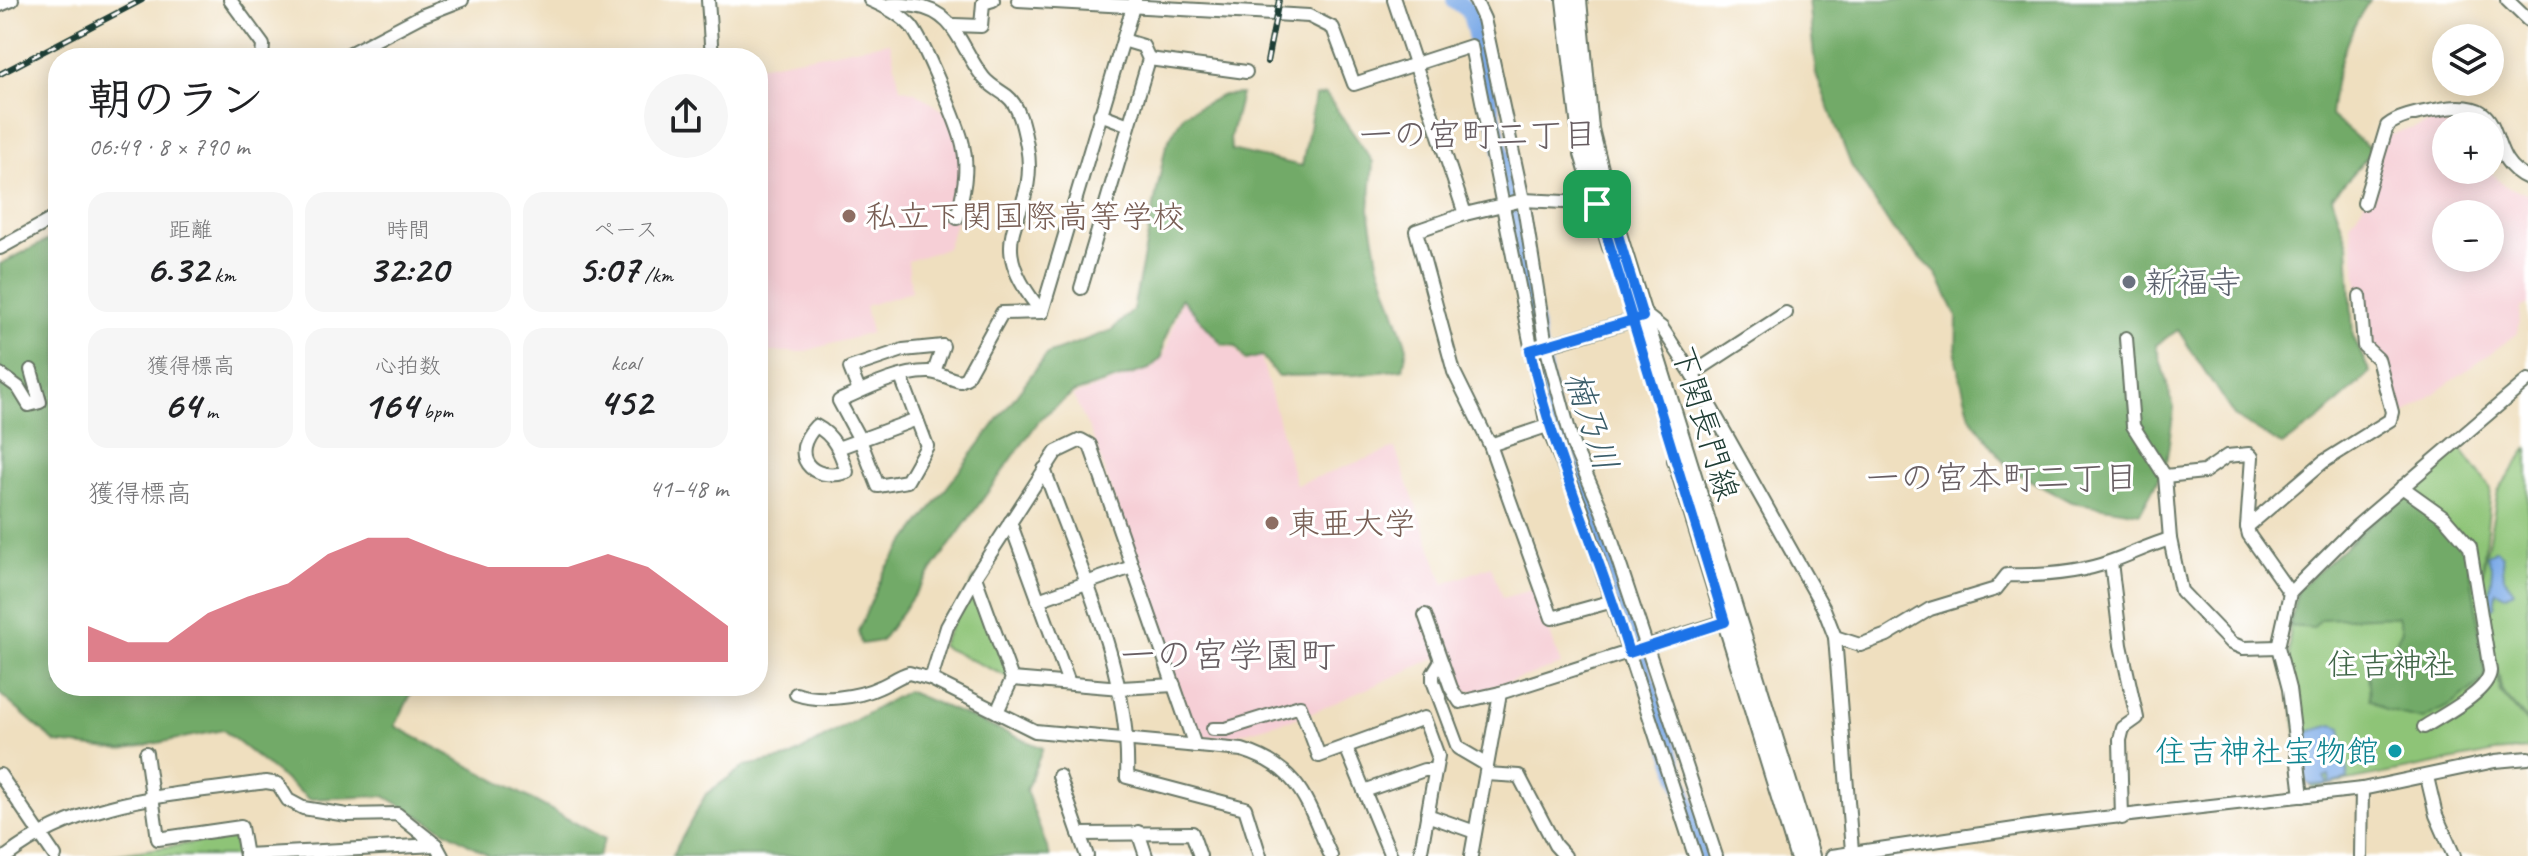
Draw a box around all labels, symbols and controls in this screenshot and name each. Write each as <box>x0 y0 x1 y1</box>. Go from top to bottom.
map controls <box>2432 24 2504 272</box>
button: layers <box>2432 24 2504 96</box>
text: 朝のラン <box>88 72 264 127</box>
button: share <box>644 74 728 158</box>
button: + <box>2432 112 2504 184</box>
district label: 一の宮町二丁目 <box>1359 113 1597 156</box>
text: 06:49 · 8 × 790 m <box>88 130 249 163</box>
pin <box>1563 170 1631 238</box>
icon: arrive <box>1575 182 1619 226</box>
place label: 私立下関国際高等学校 <box>865 196 1185 237</box>
button: − <box>2432 200 2504 272</box>
marker: 私立下関国際高等学校 <box>840 207 858 225</box>
text: 距離 <box>169 216 213 244</box>
text: 時間 <box>386 216 430 244</box>
text: ペース <box>593 216 658 244</box>
text: 6.32 <box>146 244 209 294</box>
text: 32:20 <box>368 244 448 294</box>
text: 5:07 <box>578 244 639 294</box>
text: km <box>209 261 235 289</box>
text: /km <box>639 261 673 289</box>
place label: 新福寺 <box>2145 262 2241 303</box>
marker: 新福寺 <box>2120 273 2138 291</box>
street label: 下関長門線 <box>1662 340 1748 506</box>
text: kcal <box>611 349 640 377</box>
text: 獲得標高 <box>147 352 235 380</box>
text: 心拍数 <box>375 352 441 380</box>
water label: 楠乃川 <box>1556 366 1628 476</box>
text: 452 <box>599 377 652 427</box>
text: 64 <box>163 380 200 430</box>
text: 164 <box>363 380 418 430</box>
text: m <box>200 397 218 425</box>
text: bpm <box>418 397 453 425</box>
district label: 一の宮本町二丁目 <box>1866 456 2138 499</box>
text: 41–48 m <box>649 472 728 505</box>
text: 獲得標高 <box>88 477 192 510</box>
place label: 東亜大学 <box>1288 503 1416 544</box>
marker: 東亜大学 <box>1263 514 1281 532</box>
district label: 一の宮学園町 <box>1120 632 1336 678</box>
park label: 住吉神社 <box>2327 644 2455 685</box>
place label: 住吉神社宝物館 <box>2155 731 2379 772</box>
marker: 住吉神社宝物館 <box>2386 742 2404 760</box>

